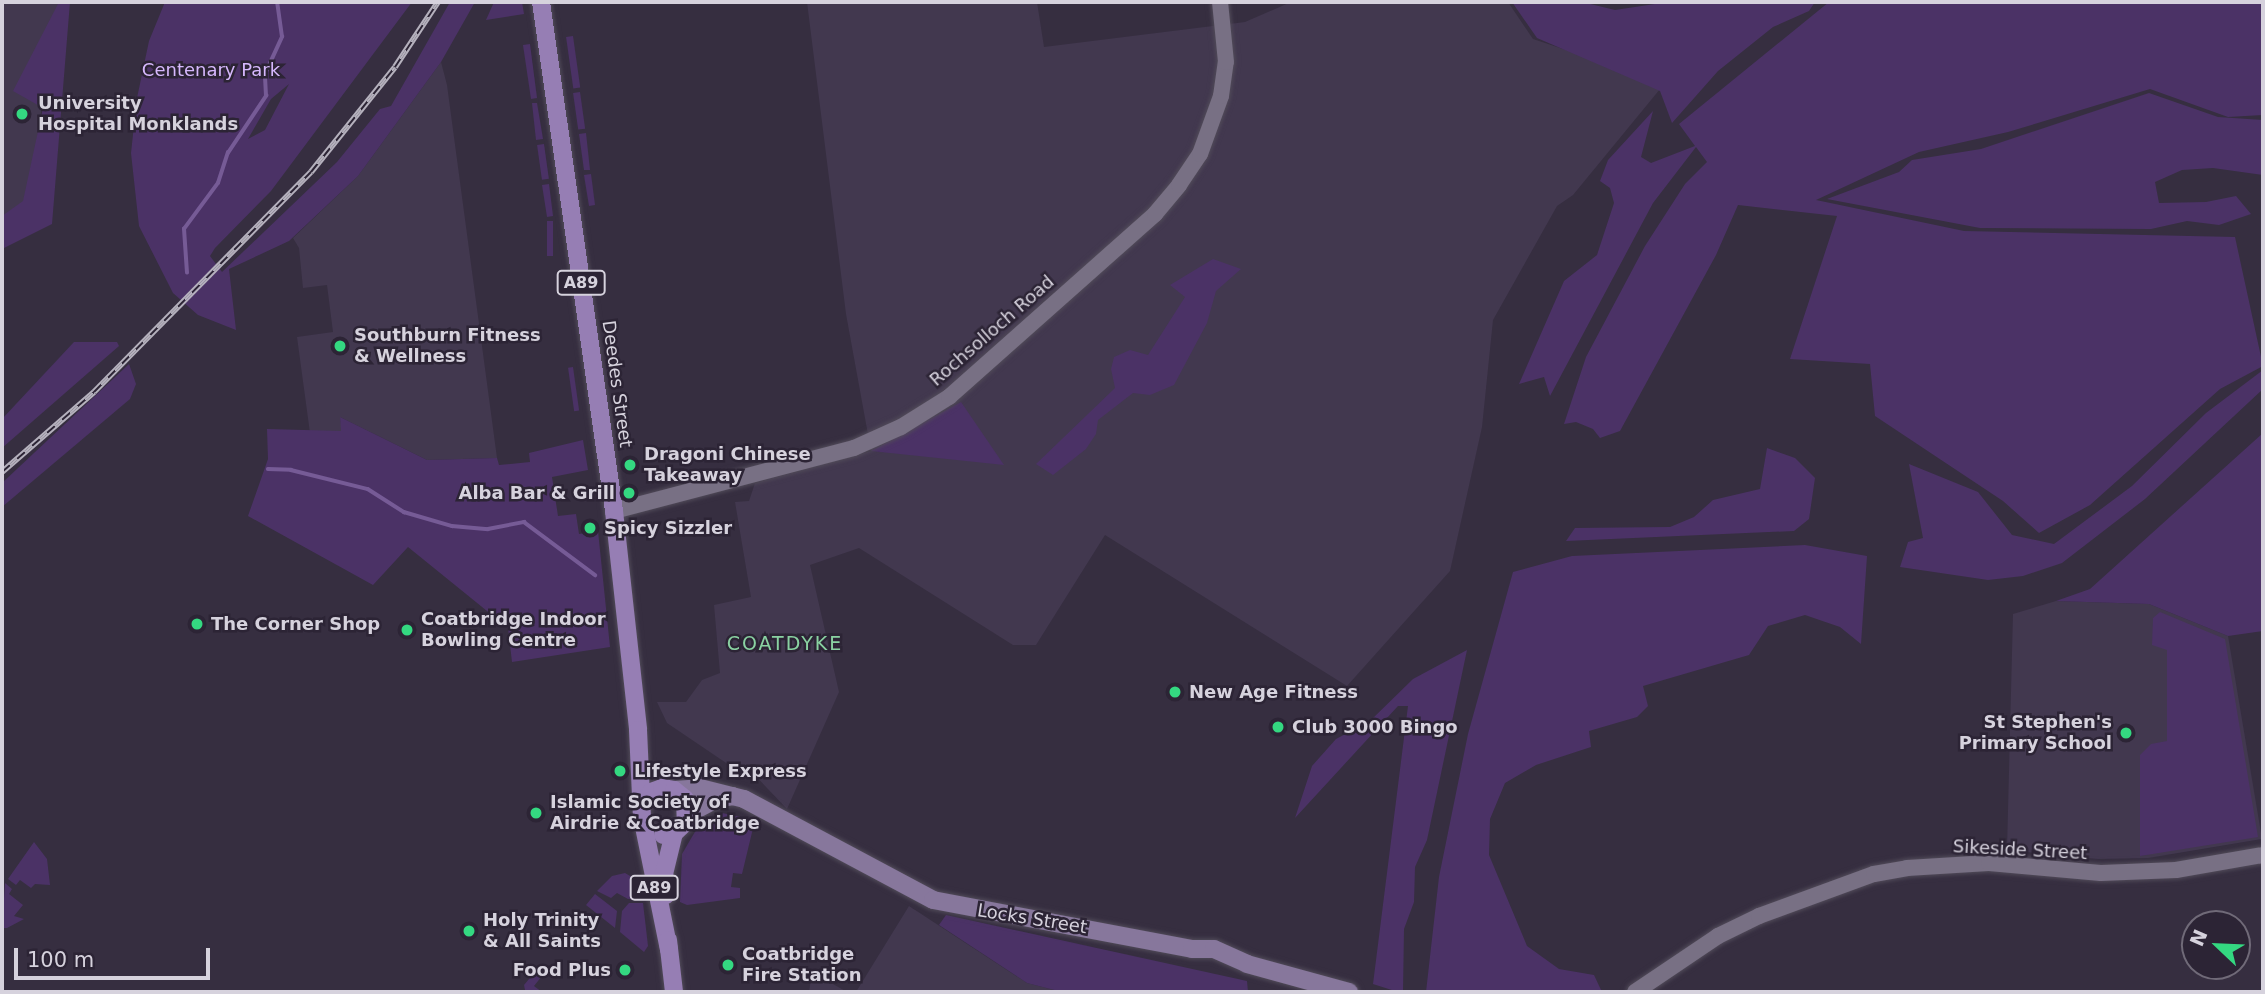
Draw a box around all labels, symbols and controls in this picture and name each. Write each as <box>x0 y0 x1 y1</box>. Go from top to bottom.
park label: Centenary Park <box>142 59 280 81</box>
place label: University Hospital Monklands <box>38 93 238 136</box>
marker: University Hospital Monklands <box>12 104 32 124</box>
road number: A89 <box>556 270 606 296</box>
street label: Rochsolloch Road <box>925 271 1059 391</box>
street label: Deedes Street <box>597 319 637 449</box>
place label: Southburn Fitness & Wellness <box>354 325 541 368</box>
marker: Southburn Fitness & Wellness <box>332 338 348 354</box>
place label: Dragoni Chinese Takeaway <box>644 444 811 486</box>
marker: Dragoni Chinese Takeaway <box>622 457 638 473</box>
place label: Alba Bar & Grill <box>458 482 615 504</box>
marker: Alba Bar & Grill <box>621 485 637 501</box>
place label: Spicy Sizzler <box>604 517 732 539</box>
marker: Spicy Sizzler <box>582 520 598 536</box>
place label: Coatbridge Indoor Bowling Centre <box>421 609 606 652</box>
place label: The Corner Shop <box>211 613 380 635</box>
marker: The Corner Shop <box>189 616 205 632</box>
marker: Coatbridge Indoor Bowling Centre <box>399 622 415 638</box>
district label: COATDYKE <box>728 633 842 655</box>
place label: New Age Fitness <box>1189 681 1358 703</box>
marker: New Age Fitness <box>1167 684 1183 700</box>
place label: St Stephen's Primary School <box>1959 712 2112 754</box>
place label: Club 3000 Bingo <box>1292 716 1458 738</box>
marker: Club 3000 Bingo <box>1270 719 1286 735</box>
marker: St Stephen's Primary School <box>2118 725 2134 741</box>
place label: Lifestyle Express <box>634 760 807 782</box>
marker: Lifestyle Express <box>612 763 628 779</box>
place label: Islamic Society of Airdrie & Coatbridge <box>550 792 760 834</box>
marker: Islamic Society of Airdrie & Coatbridge <box>528 805 544 821</box>
street label: Sikeside Street <box>1952 836 2088 864</box>
road number: A89 <box>630 876 678 900</box>
street label: Locks Street <box>976 900 1088 938</box>
place label: Holy Trinity & All Saints <box>483 910 601 953</box>
north arrow <box>2181 910 2251 980</box>
marker: Holy Trinity & All Saints <box>461 923 477 939</box>
text: N <box>2185 926 2212 949</box>
scale bar <box>18 934 214 978</box>
place label: Coatbridge Fire Station <box>742 944 861 986</box>
text: 100 m <box>27 948 94 972</box>
marker: Coatbridge Fire Station <box>720 957 736 973</box>
place label: Food Plus <box>513 959 611 981</box>
marker: Food Plus <box>617 962 633 978</box>

